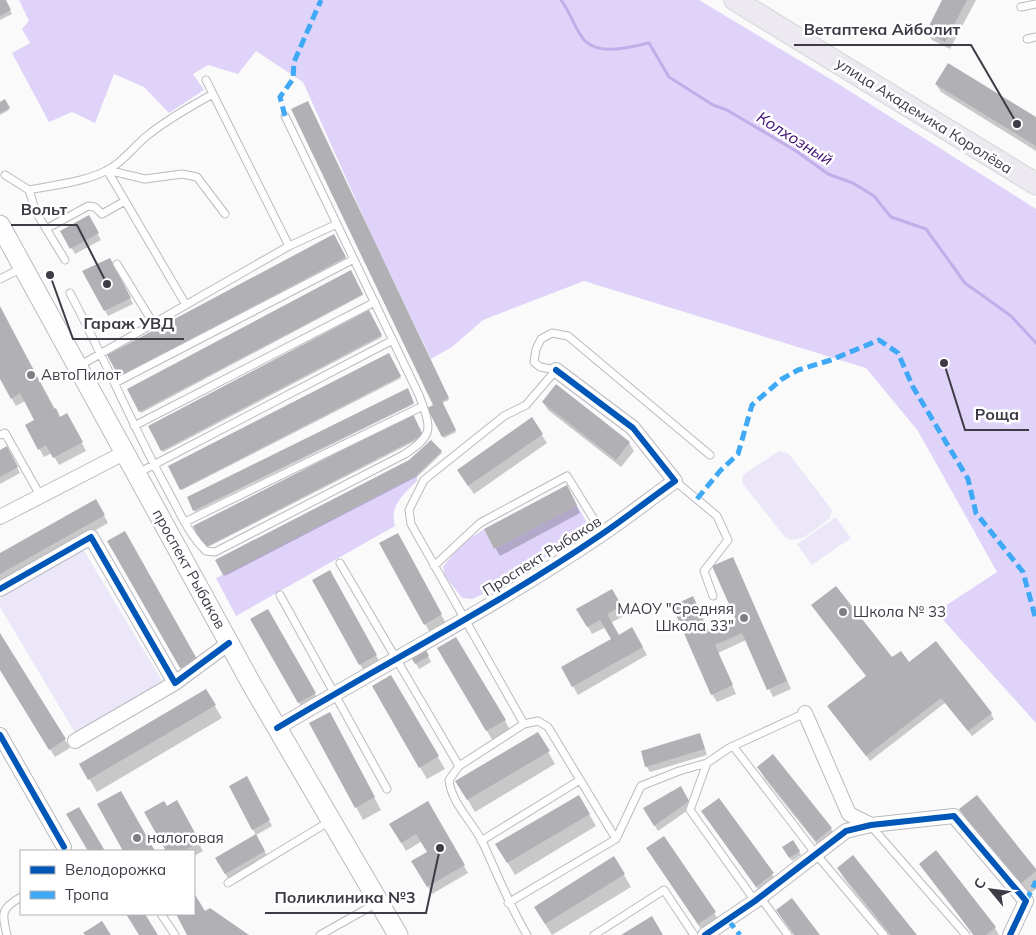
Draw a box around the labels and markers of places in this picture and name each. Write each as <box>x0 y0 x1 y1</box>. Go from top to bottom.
callout: Ветаптека Айболит <box>794 14 971 45</box>
callout: Вольт <box>11 194 77 225</box>
callout: Гараж УВД <box>73 308 184 339</box>
place label: АвтоПилот <box>41 365 121 384</box>
marker: АвтоПилот <box>25 369 37 381</box>
callout: Роща <box>965 399 1029 430</box>
place label: МАОУ "Средняя Школа 33" <box>617 599 734 635</box>
place label: Школа № 33 <box>853 602 946 621</box>
marker: Школа № 33 <box>837 606 849 618</box>
marker: МАОУ "Средняя Школа 33" <box>738 612 750 624</box>
place label: налоговая <box>147 828 224 847</box>
marker: налоговая <box>131 832 143 844</box>
callout: Поликлиника №3 <box>265 882 426 913</box>

